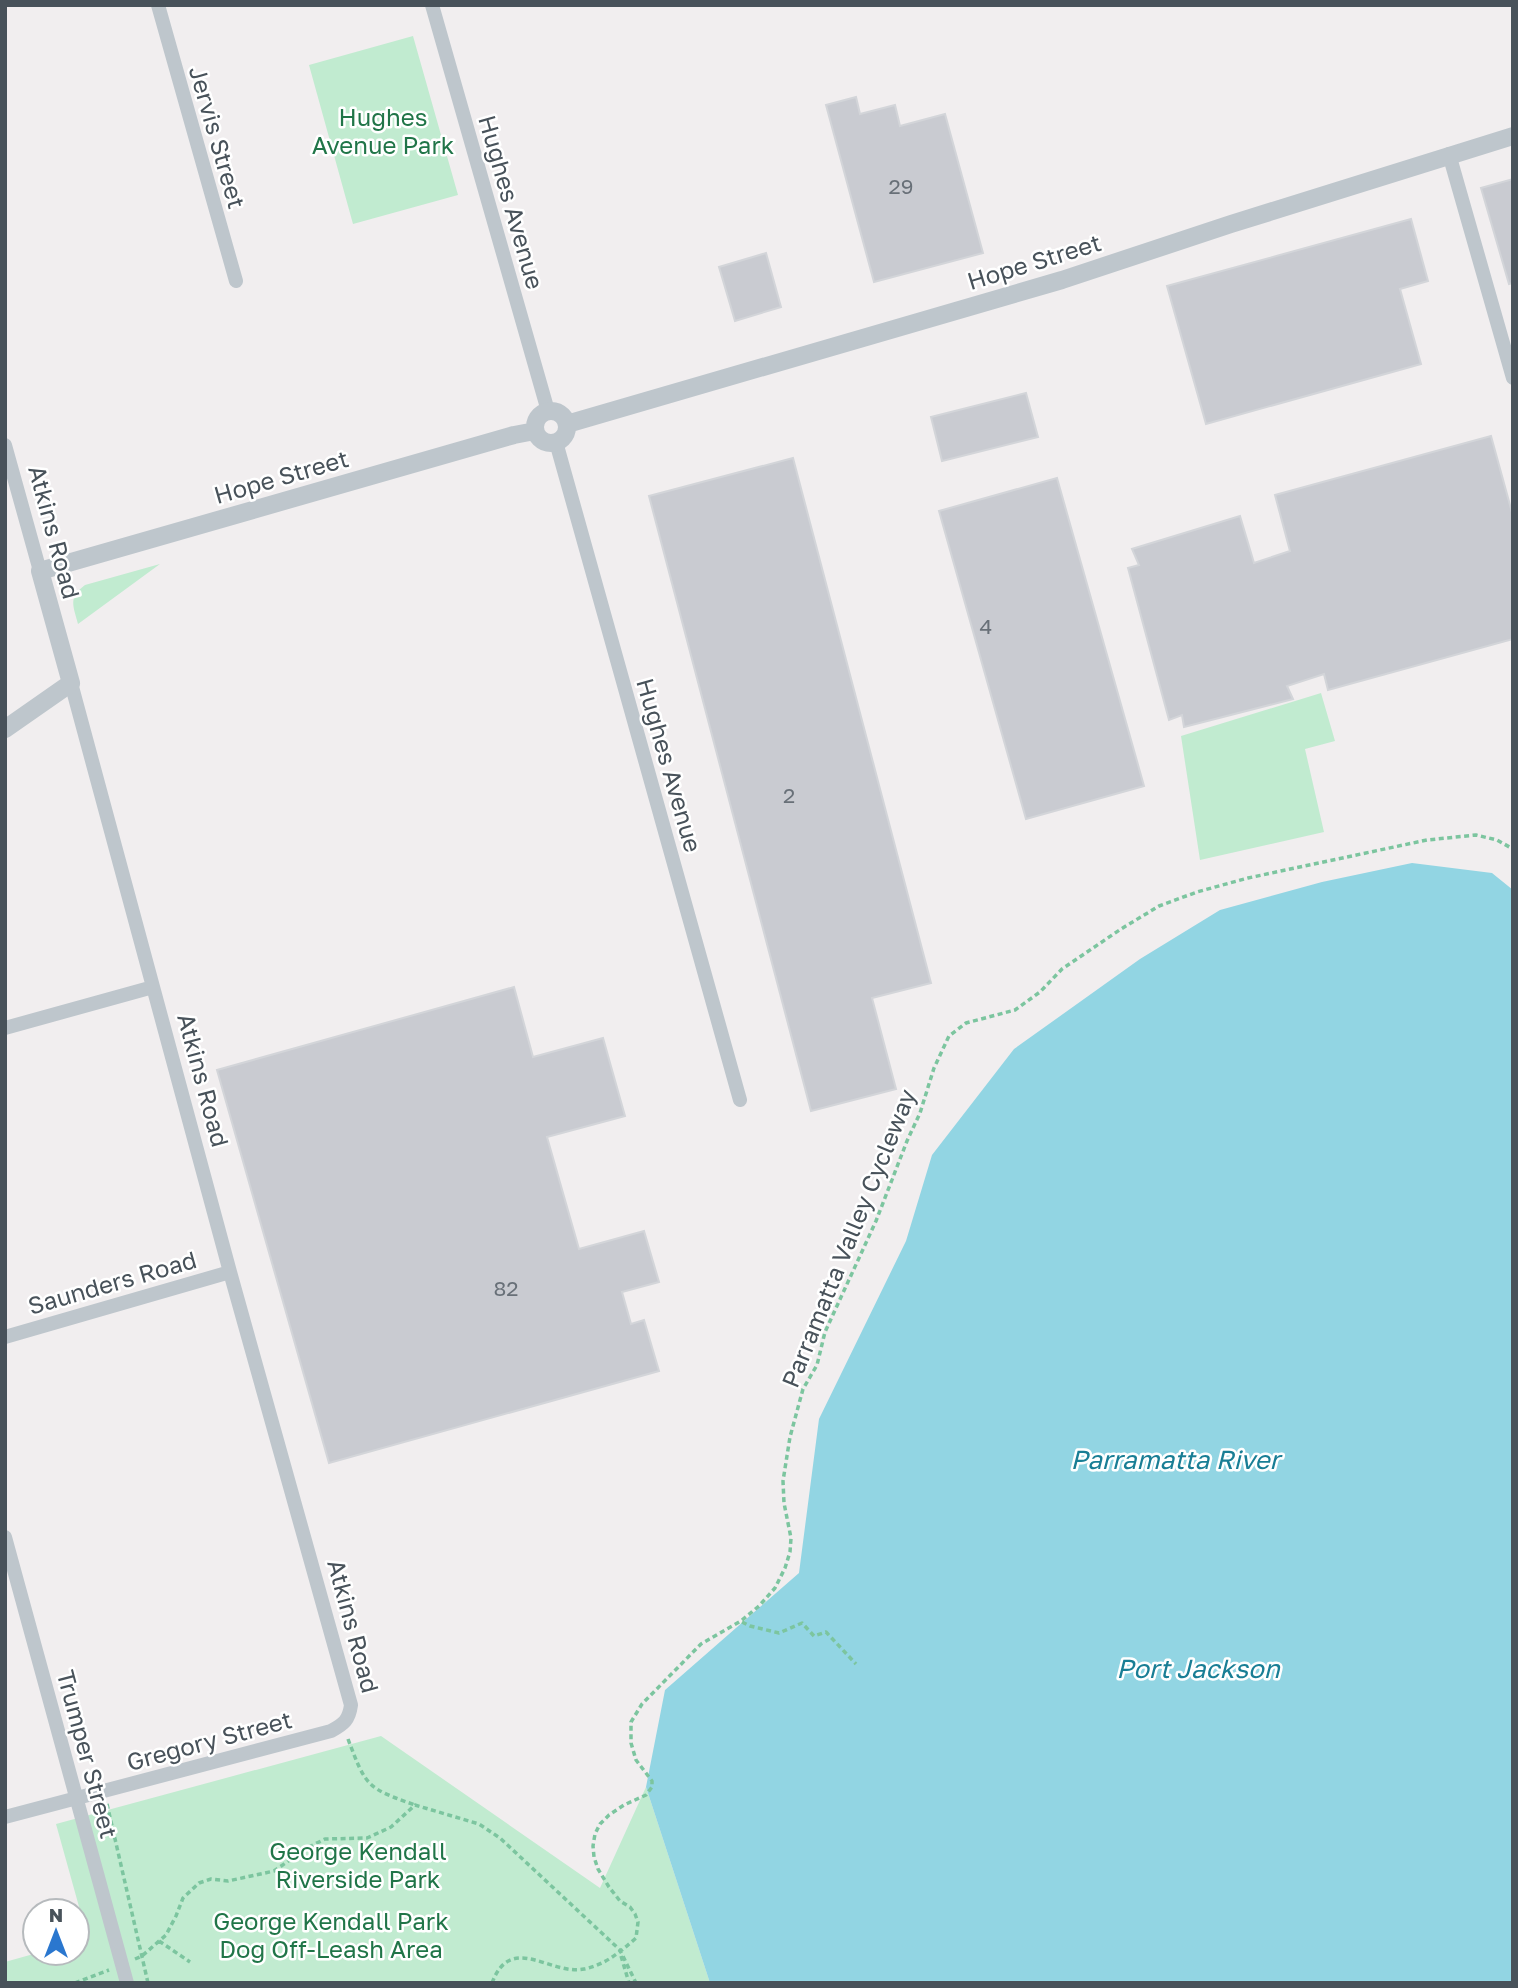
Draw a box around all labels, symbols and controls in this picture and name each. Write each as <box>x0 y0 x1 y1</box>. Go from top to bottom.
street label: Jervis Street <box>184 62 252 212</box>
park label: Hughes Avenue Park <box>312 102 454 159</box>
street label: Hughes Avenue <box>473 112 551 292</box>
house number: 29 <box>889 173 913 199</box>
street label: Hope Street <box>964 227 1104 295</box>
street label: Hope Street <box>210 443 352 509</box>
street label: Atkins Road <box>23 462 87 602</box>
house number: 4 <box>980 613 992 639</box>
street label: Hughes Avenue <box>631 675 709 855</box>
house number: 2 <box>783 782 795 808</box>
street label: Atkins Road <box>172 1010 236 1150</box>
street label: Parramatta Valley Cycleway <box>775 1085 921 1391</box>
street label: Saunders Road <box>24 1244 200 1320</box>
house number: 82 <box>494 1275 519 1301</box>
water label: Parramatta River <box>1070 1444 1283 1475</box>
street label: Atkins Road <box>322 1556 386 1696</box>
water label: Port Jackson <box>1116 1653 1281 1684</box>
street label: Trumper Street <box>52 1667 124 1841</box>
street label: Gregory Street <box>123 1704 295 1776</box>
park label: George Kendall Riverside Park <box>269 1836 447 1893</box>
north arrow <box>21 1897 91 1967</box>
text: N <box>49 1903 63 1926</box>
park label: George Kendall Park Dog Off-Leash Area <box>213 1906 449 1963</box>

